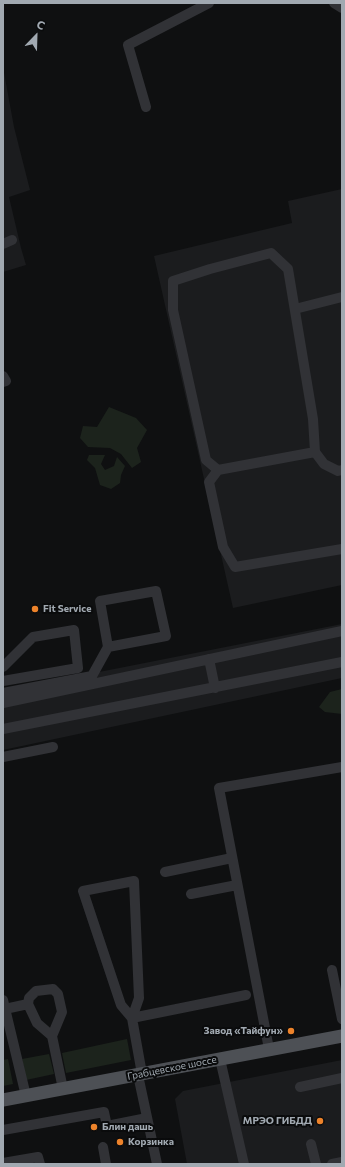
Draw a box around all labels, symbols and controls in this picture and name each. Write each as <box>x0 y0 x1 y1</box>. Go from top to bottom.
north arrow <box>16 16 56 56</box>
text: С <box>35 17 47 32</box>
place label: Fit Service <box>43 603 91 615</box>
marker: Fit Service <box>30 604 40 614</box>
place label: Завод «Тайфун» <box>204 1025 283 1037</box>
marker: Завод «Тайфун» <box>286 1026 296 1036</box>
street label: Грабцевское шоссе <box>126 1053 218 1083</box>
place label: МРЭО ГИБДД <box>243 1115 312 1127</box>
marker: МРЭО ГИБДД <box>315 1116 325 1126</box>
place label: Блин дашь <box>102 1121 153 1133</box>
marker: Блин дашь <box>89 1122 99 1132</box>
place label: Корзинка <box>128 1136 174 1148</box>
marker: Корзинка <box>115 1137 125 1147</box>

